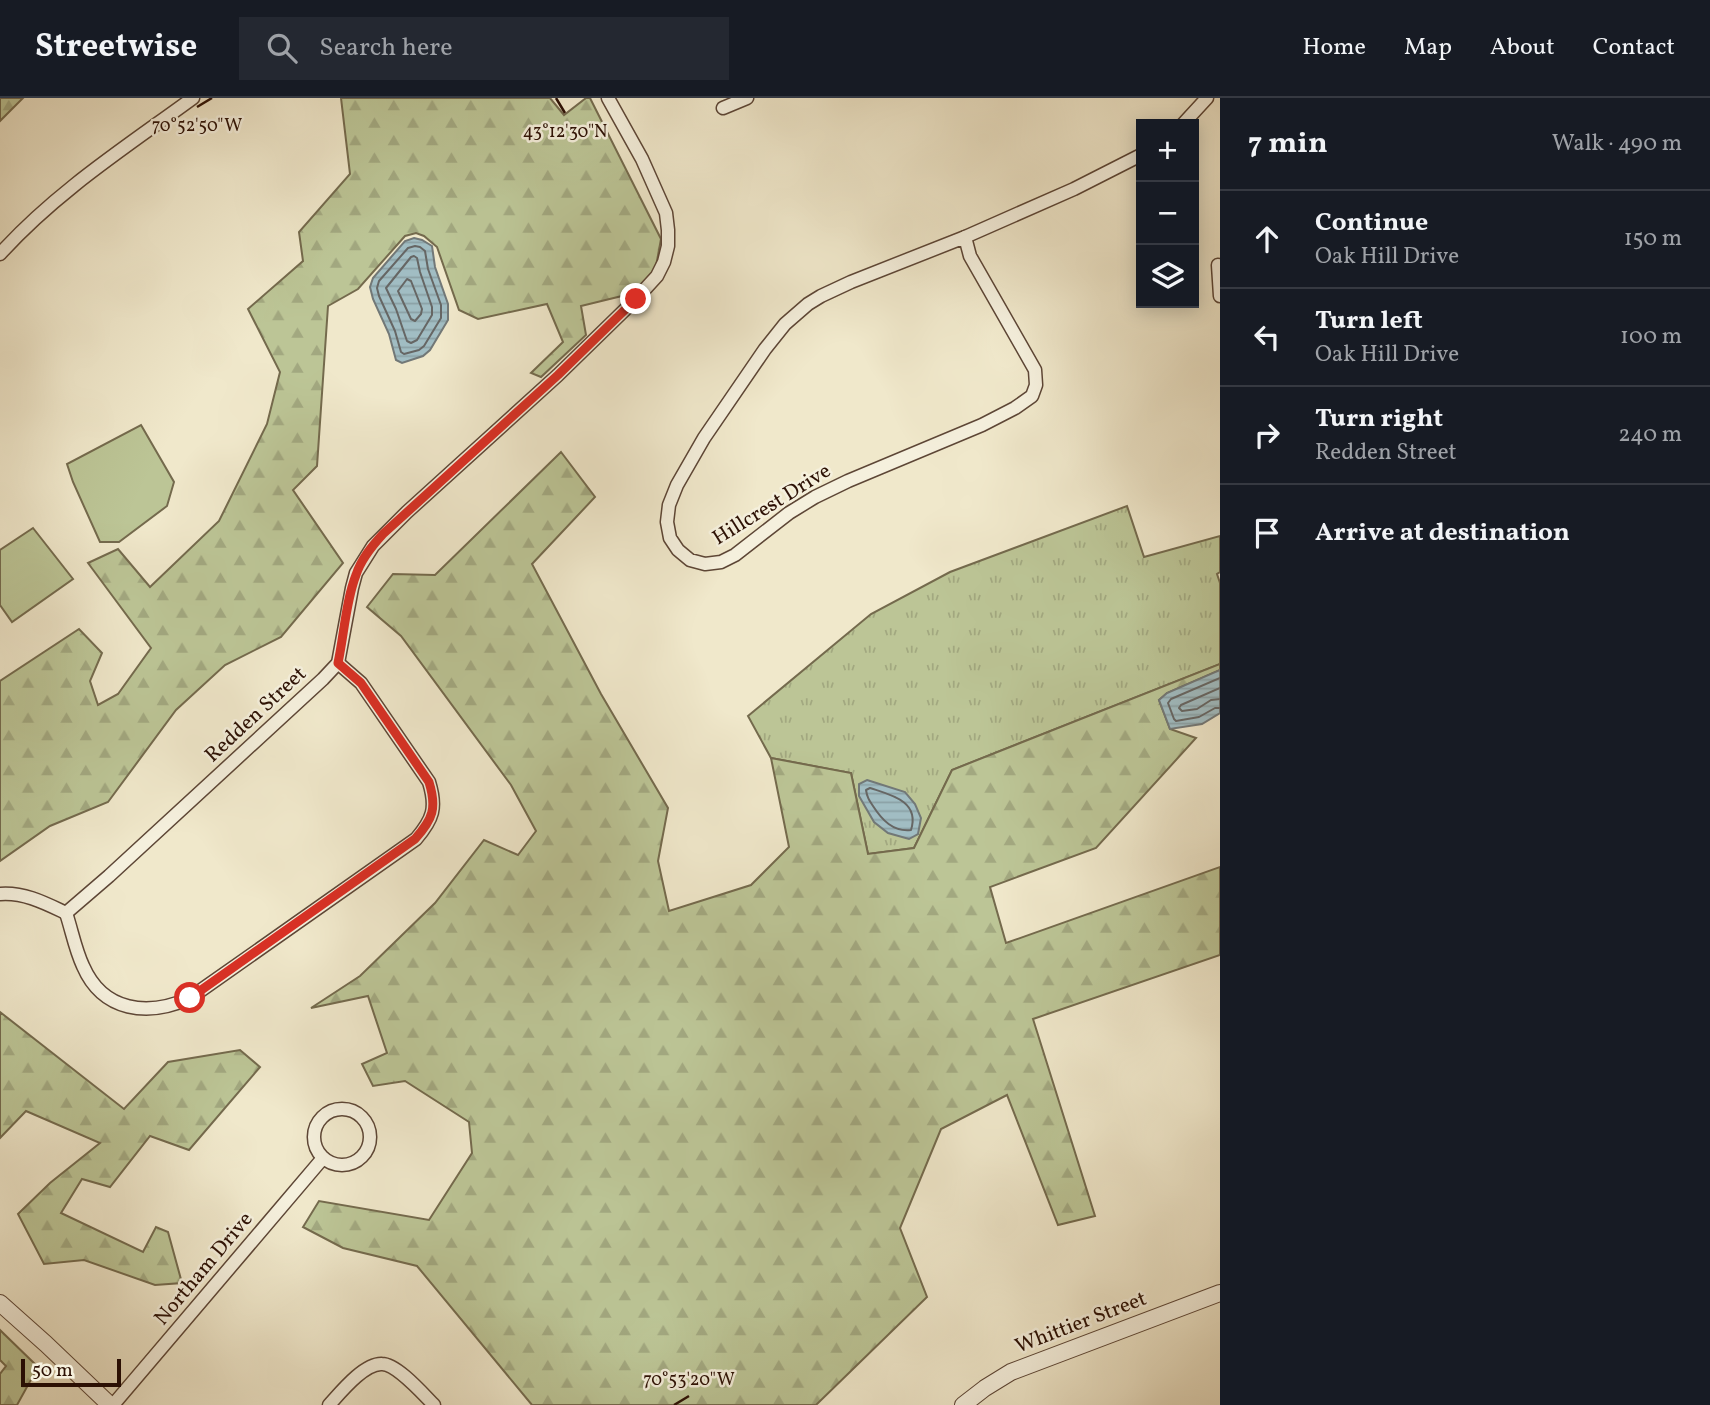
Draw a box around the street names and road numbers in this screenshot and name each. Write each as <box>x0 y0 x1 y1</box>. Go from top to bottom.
street label: Hillcrest Drive <box>707 457 837 553</box>
street label: Redden Street <box>199 660 313 770</box>
street label: Northam Drive <box>148 1206 260 1332</box>
street label: Whittier Street <box>1011 1285 1151 1361</box>

